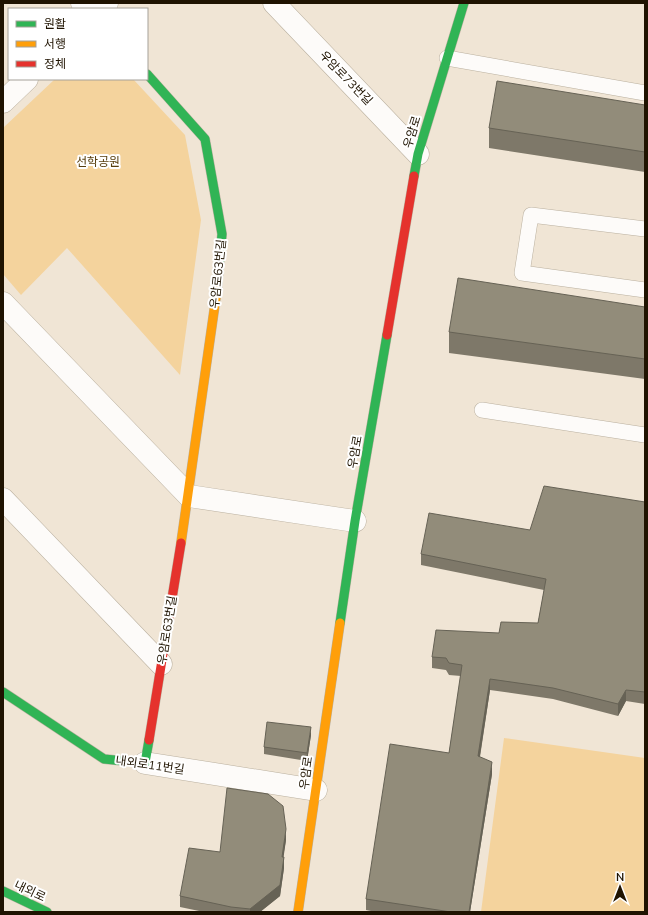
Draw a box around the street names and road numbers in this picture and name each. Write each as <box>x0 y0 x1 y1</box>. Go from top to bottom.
street label: 우암로73번길 <box>316 47 376 109</box>
street label: 우암로 <box>400 114 424 150</box>
street label: 우암로63번길 <box>206 239 230 309</box>
street label: 우암로 <box>344 434 366 470</box>
street label: 우암로63번길 <box>154 594 180 666</box>
street label: 내외로11번길 <box>114 752 186 778</box>
street label: 우암로 <box>296 755 316 791</box>
street label: 내외로 <box>12 877 48 905</box>

